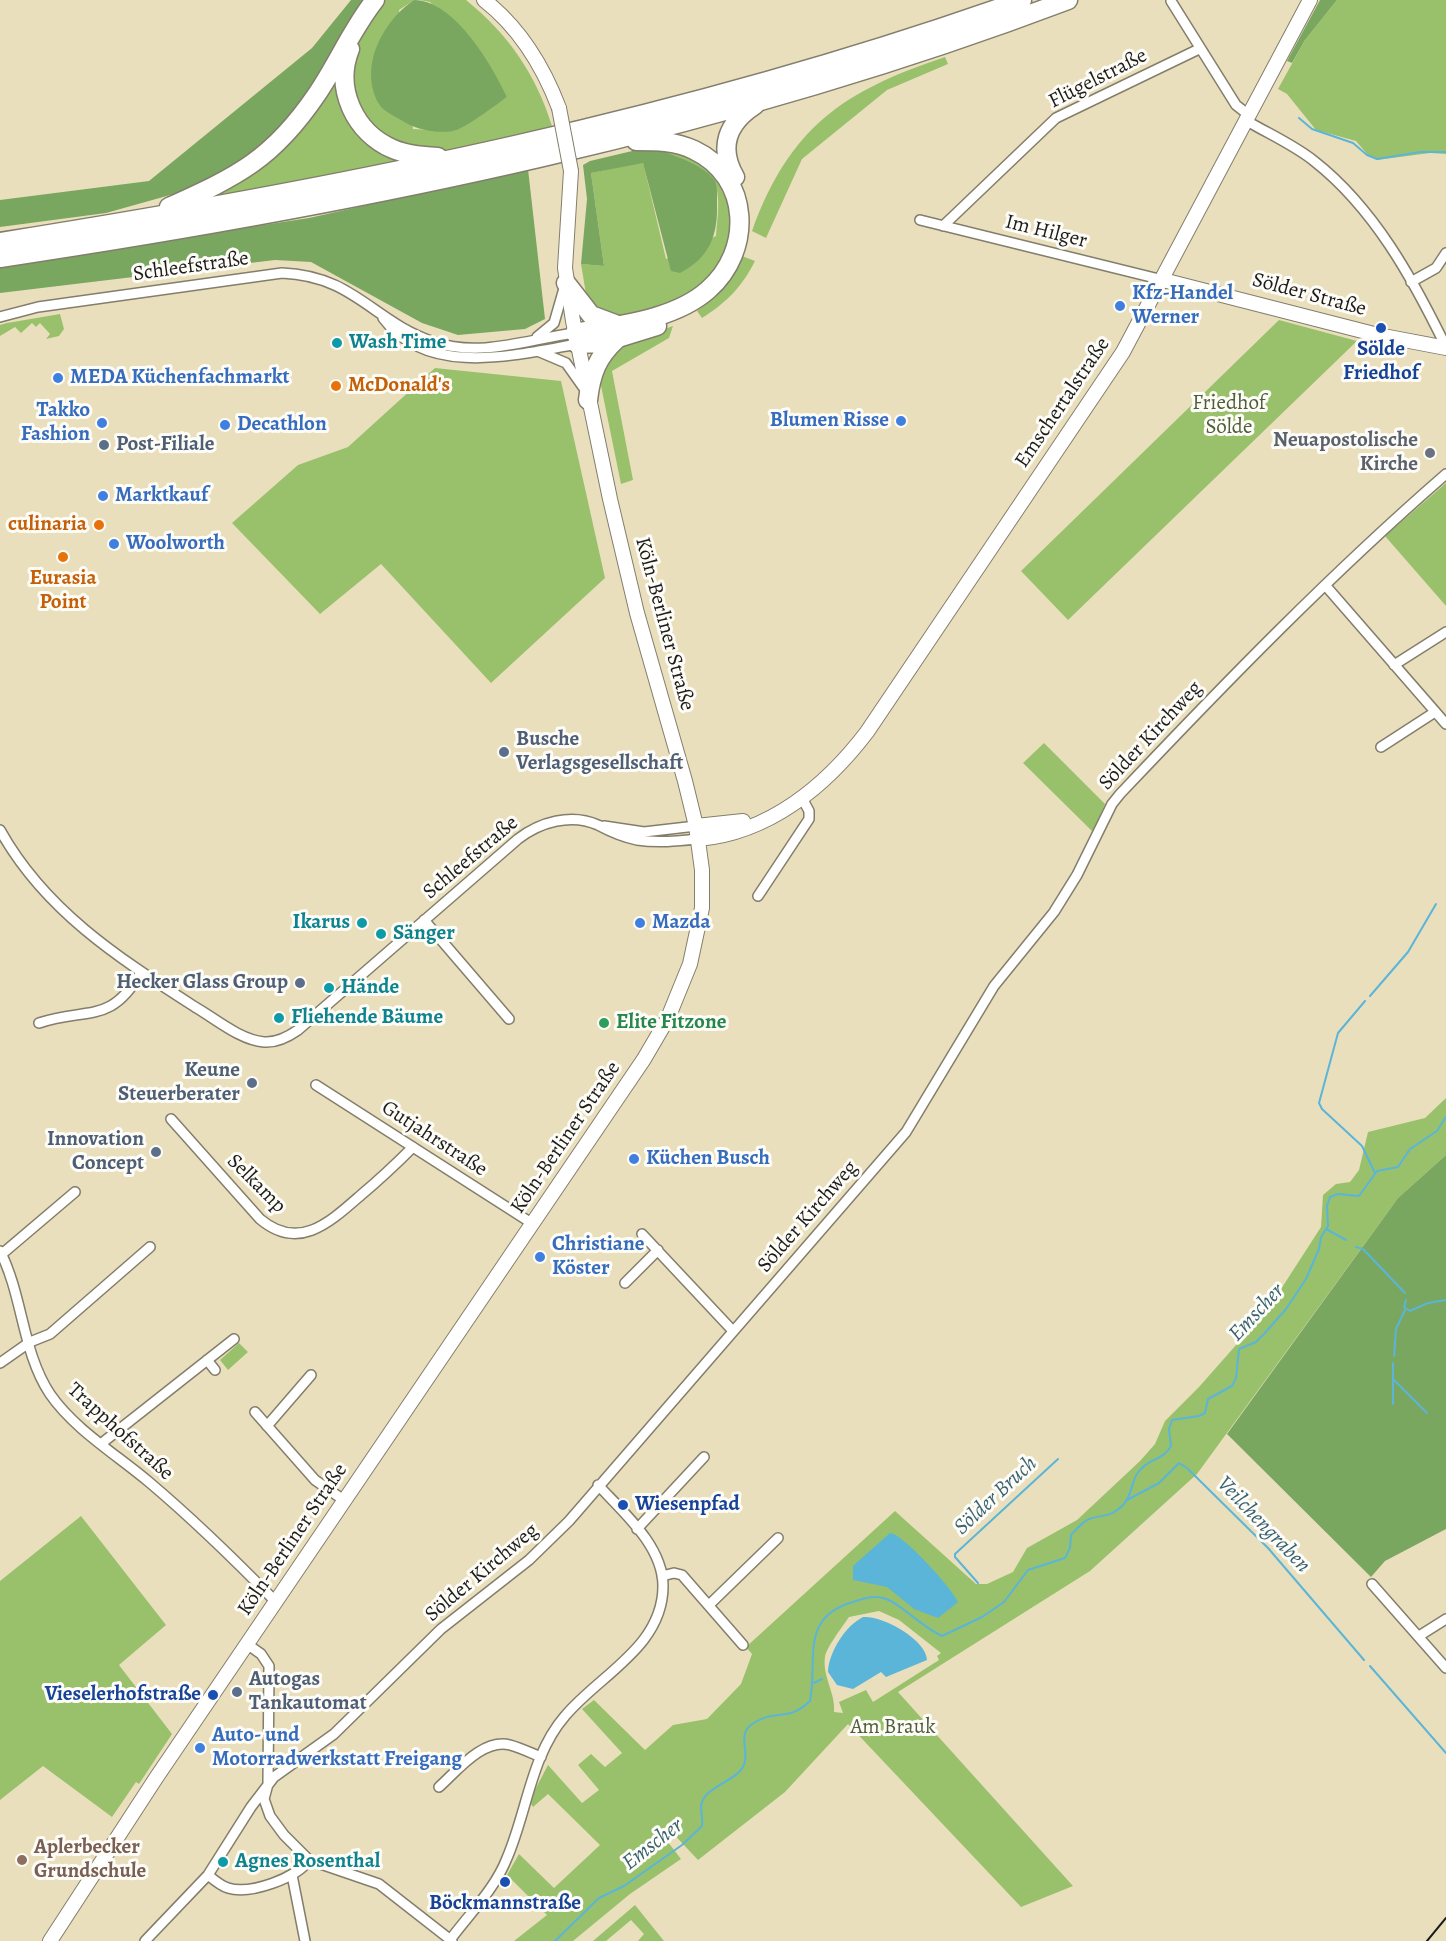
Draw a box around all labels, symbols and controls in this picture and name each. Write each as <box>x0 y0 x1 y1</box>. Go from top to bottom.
street label: Flügelstraße <box>1045 43 1151 115</box>
street label: Im Hilger <box>1002 210 1090 254</box>
street label: Schleefstraße <box>132 246 250 288</box>
street label: Sölder Straße <box>1249 268 1369 322</box>
place label: Kfz-Handel Werner <box>1132 281 1233 331</box>
marker: Kfz-Handel Werner <box>1113 299 1127 313</box>
marker: Sölde Friedhof <box>1374 321 1388 335</box>
place label: Wash Time <box>349 330 447 356</box>
street label: Emschertalstraße <box>1010 333 1116 473</box>
marker: Wash Time <box>330 336 344 350</box>
place label: Sölde Friedhof <box>1343 337 1419 387</box>
place label: MEDA Küchenfachmarkt <box>70 365 289 391</box>
marker: MEDA Küchenfachmarkt <box>51 371 65 385</box>
place label: McDonald's <box>348 373 450 399</box>
marker: McDonald's <box>329 379 343 393</box>
park label: Friedhof Sölde <box>1192 391 1266 441</box>
place label: Takko Fashion <box>21 398 90 448</box>
place label: Blumen Risse <box>770 408 889 434</box>
place label: Decathlon <box>237 412 327 438</box>
marker: Blumen Risse <box>894 414 908 428</box>
marker: Takko Fashion <box>95 416 109 430</box>
marker: Decathlon <box>218 418 232 432</box>
place label: Neuapostolische Kirche <box>1273 428 1418 478</box>
place label: Post-Filiale <box>116 432 214 458</box>
marker: Post-Filiale <box>97 438 111 452</box>
marker: Neuapostolische Kirche <box>1423 446 1437 460</box>
place label: Marktkauf <box>115 483 208 509</box>
marker: Marktkauf <box>96 489 110 503</box>
place label: culinaria <box>8 512 87 538</box>
marker: culinaria <box>92 518 106 532</box>
place label: Woolworth <box>126 531 225 557</box>
street label: Köln-Berliner Straße <box>629 535 699 713</box>
marker: Woolworth <box>107 537 121 551</box>
marker: Eurasia Point <box>56 550 70 564</box>
place label: Eurasia Point <box>29 566 97 616</box>
street label: Sölder Kirchweg <box>1094 676 1208 796</box>
place label: Busche Verlagsgesellschaft <box>516 727 683 777</box>
marker: Busche Verlagsgesellschaft <box>497 745 511 759</box>
street label: Schleefstraße <box>418 811 524 905</box>
place label: Ikarus <box>293 910 350 936</box>
place label: Mazda <box>652 910 711 936</box>
marker: Ikarus <box>355 916 369 930</box>
marker: Mazda <box>633 916 647 930</box>
place label: Sänger <box>393 921 455 947</box>
marker: Sänger <box>374 927 388 941</box>
place label: Hecker Glass Group <box>116 970 288 996</box>
place label: Hände <box>341 975 399 1001</box>
marker: Hecker Glass Group <box>293 976 307 990</box>
marker: Hände <box>322 981 336 995</box>
place label: Fliehende Bäume <box>291 1005 443 1031</box>
place label: Elite Fitzone <box>616 1010 726 1036</box>
marker: Fliehende Bäume <box>272 1011 286 1025</box>
marker: Elite Fitzone <box>597 1016 611 1030</box>
street label: Köln-Berliner Straße <box>506 1057 626 1219</box>
place label: Keune Steuerberater <box>118 1058 240 1108</box>
marker: Keune Steuerberater <box>245 1076 259 1090</box>
street label: Gutjahrstraße <box>376 1095 492 1183</box>
place label: Innovation Concept <box>47 1127 144 1177</box>
marker: Innovation Concept <box>149 1145 163 1159</box>
place label: Küchen Busch <box>646 1146 770 1172</box>
street label: Selkamp <box>221 1149 291 1219</box>
marker: Küchen Busch <box>627 1152 641 1166</box>
street label: Sölder Kirchweg <box>753 1156 863 1278</box>
place label: Christiane Köster <box>552 1232 645 1282</box>
marker: Christiane Köster <box>533 1250 547 1264</box>
water label: Emscher <box>1224 1279 1290 1347</box>
street label: Trapphofstraße <box>62 1378 178 1486</box>
water label: Sölder Bruch <box>949 1451 1043 1541</box>
street label: Köln-Berliner Straße <box>233 1459 353 1621</box>
water label: Veilchengraben <box>1211 1471 1315 1579</box>
place label: Wiesenpfad <box>635 1492 740 1518</box>
marker: Wiesenpfad <box>616 1498 630 1512</box>
street label: Sölder Kirchweg <box>420 1518 544 1628</box>
place label: Autogas Tankautomat <box>249 1667 367 1717</box>
place label: Vieselerhofstraße <box>45 1682 201 1708</box>
marker: Autogas Tankautomat <box>230 1685 244 1699</box>
marker: Vieselerhofstraße <box>206 1688 220 1702</box>
park label: Am Brauk <box>850 1715 936 1741</box>
place label: Auto- und Motorradwerkstatt Freigang <box>212 1723 462 1773</box>
marker: Auto- und Motorradwerkstatt Freigang <box>193 1741 207 1755</box>
water label: Emscher <box>618 1813 688 1877</box>
place label: Aplerbecker Grundschule <box>34 1835 146 1885</box>
place label: Agnes Rosenthal <box>235 1849 380 1875</box>
marker: Aplerbecker Grundschule <box>15 1853 29 1867</box>
marker: Agnes Rosenthal <box>216 1855 230 1869</box>
marker: Böckmannstraße <box>498 1875 512 1889</box>
place label: Böckmannstraße <box>429 1891 581 1917</box>

